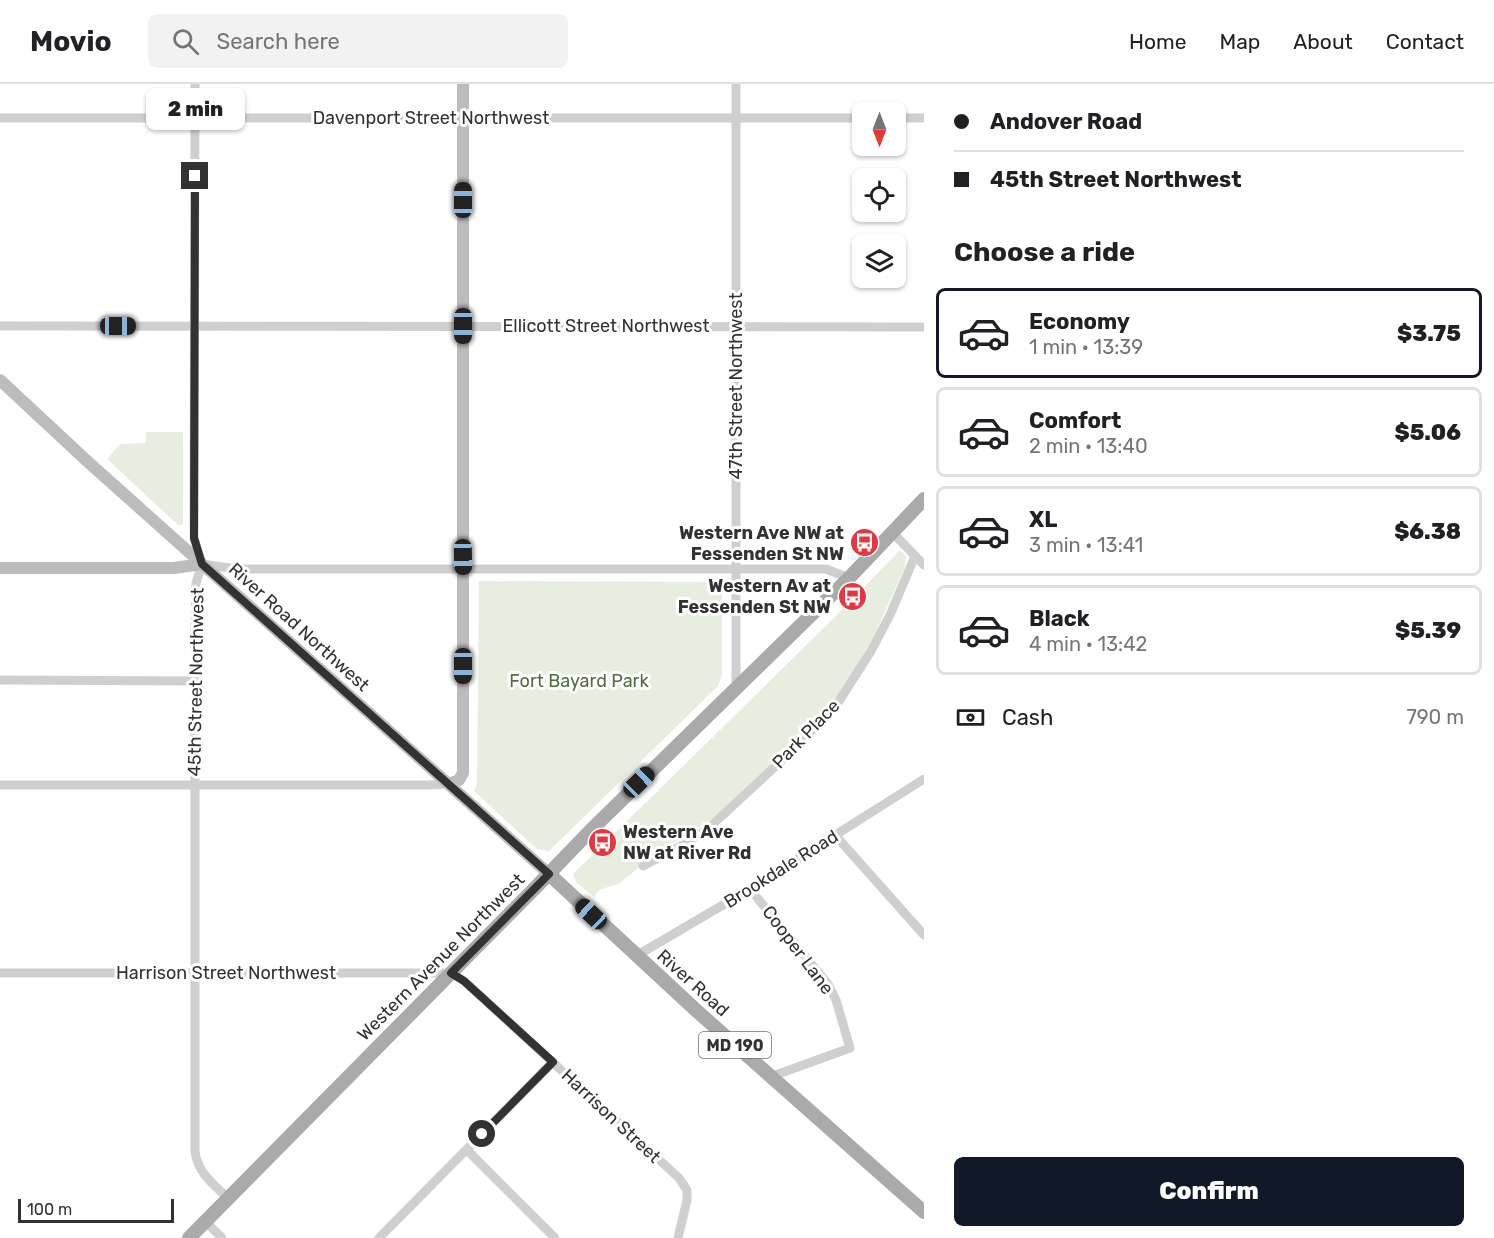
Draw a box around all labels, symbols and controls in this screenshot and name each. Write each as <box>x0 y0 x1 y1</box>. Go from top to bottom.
search box <box>148 14 568 68</box>
text: Movio <box>30 25 112 58</box>
icon: search <box>169 25 202 58</box>
text: Search here <box>217 28 340 55</box>
text: Home <box>1129 29 1186 54</box>
text: Map <box>1219 29 1260 54</box>
text: About <box>1293 29 1353 54</box>
text: Contact <box>1386 29 1464 54</box>
callout: 2 min <box>146 89 244 131</box>
text: 2 min <box>168 97 223 121</box>
north arrow <box>852 102 906 156</box>
map controls <box>852 102 906 288</box>
street label: Davenport Street Northwest <box>313 107 549 129</box>
text: Andover Road <box>990 108 1142 135</box>
route end <box>181 162 208 189</box>
text: 45th Street Northwest <box>990 166 1241 193</box>
button: locate <box>852 168 906 222</box>
car <box>454 182 472 218</box>
button: layers <box>852 234 906 288</box>
text: Choose a ride <box>954 236 1135 268</box>
street label: 47th Street Northwest <box>725 293 747 479</box>
icon: car <box>957 306 1011 360</box>
car <box>454 308 472 344</box>
text: Economy <box>1029 308 1130 335</box>
street label: Ellicott Street Northwest <box>502 315 710 337</box>
car <box>100 317 136 335</box>
text: $3.75 <box>1397 320 1461 347</box>
text: 1 min · 13:39 <box>1029 335 1143 359</box>
icon: car <box>957 405 1011 459</box>
text: Comfort <box>1029 407 1121 434</box>
text: $5.06 <box>1395 419 1461 446</box>
text: 2 min · 13:40 <box>1029 434 1148 458</box>
icon: car <box>957 504 1011 558</box>
text: XL <box>1029 506 1057 533</box>
text: $6.38 <box>1394 518 1461 545</box>
place label: Western Ave NW at Fessenden St NW <box>679 522 844 565</box>
bus stop icon: Western Ave NW at Fessenden St NW <box>849 527 881 559</box>
text: 3 min · 13:41 <box>1029 533 1143 557</box>
car <box>454 539 472 575</box>
street label: River Road Northwest <box>224 558 374 696</box>
place label: Western Av at Fessenden St NW <box>678 575 831 618</box>
bus stop icon: Western Av at Fessenden St NW <box>836 580 868 612</box>
street label: 45th Street Northwest <box>183 587 209 777</box>
icon: car <box>957 603 1011 657</box>
text: Black <box>1029 605 1090 632</box>
text: $5.39 <box>1395 617 1461 644</box>
text: 4 min · 13:42 <box>1029 632 1147 656</box>
car <box>454 648 472 684</box>
park label: Fort Bayard Park <box>509 670 649 692</box>
street label: Park Place <box>768 695 844 773</box>
icon: cash <box>954 701 987 734</box>
text: Cash <box>1002 704 1053 731</box>
text: 790 m <box>1407 705 1464 729</box>
car <box>620 763 658 801</box>
place label: Western Ave NW at River Rd <box>623 821 751 864</box>
street label: Brookdale Road <box>720 825 842 913</box>
bus stop icon: Western Ave NW at River Rd <box>586 826 618 858</box>
street label: Western Avenue Northwest <box>353 869 529 1045</box>
car <box>572 895 610 933</box>
street label: Cooper Lane <box>758 901 838 999</box>
street label: River Road <box>652 945 734 1021</box>
street label: Harrison Street Northwest <box>116 962 336 984</box>
road number: MD 190 <box>699 1032 771 1058</box>
street label: Harrison Street <box>557 1064 665 1168</box>
route start <box>468 1120 495 1147</box>
button: Confirm <box>954 1157 1464 1226</box>
scale bar <box>18 1196 174 1224</box>
text: 100 m <box>27 1200 72 1219</box>

